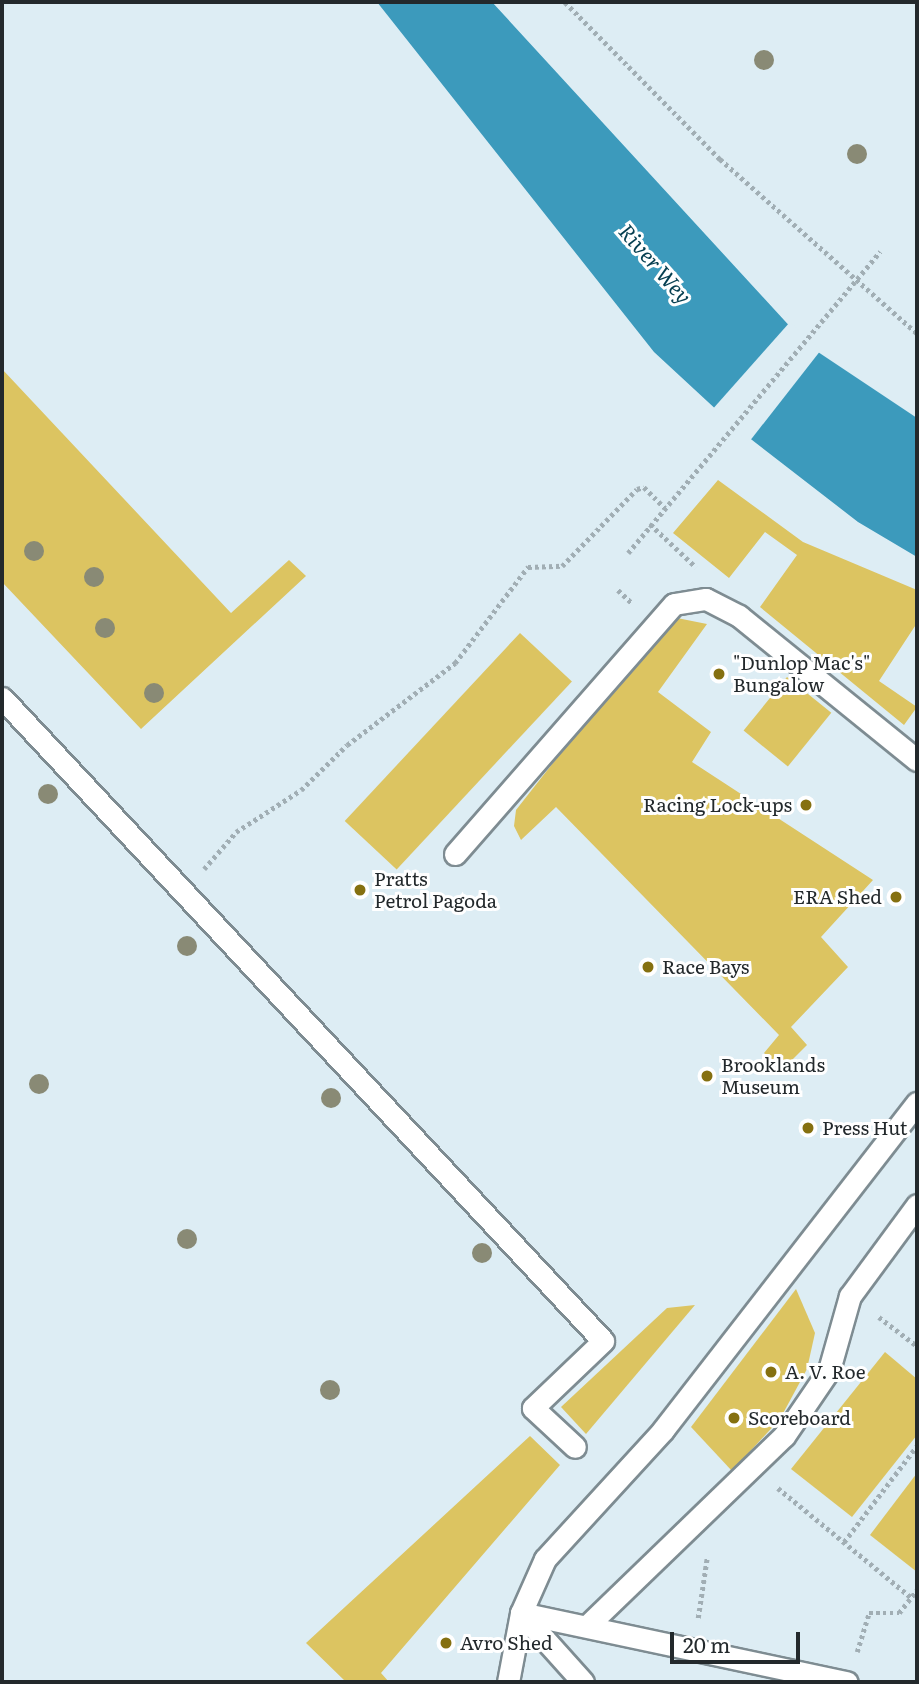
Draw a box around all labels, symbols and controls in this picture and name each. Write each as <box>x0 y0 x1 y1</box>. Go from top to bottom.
water label: River Wey <box>615 218 697 308</box>
place label: "Dunlop Mac's" Bungalow <box>733 652 870 696</box>
marker: "Dunlop Mac's" Bungalow <box>711 666 727 682</box>
place label: Racing Lock-ups <box>643 794 792 816</box>
marker: Racing Lock-ups <box>798 797 814 813</box>
place label: Pratts Petrol Pagoda <box>374 868 497 912</box>
marker: Pratts Petrol Pagoda <box>352 882 368 898</box>
place label: ERA Shed <box>793 886 882 908</box>
marker: ERA Shed <box>888 889 904 905</box>
place label: Race Bays <box>662 956 749 978</box>
marker: Race Bays <box>640 959 656 975</box>
place label: Brooklands Museum <box>721 1054 825 1098</box>
marker: Brooklands Museum <box>699 1068 715 1084</box>
place label: Press Hut <box>822 1117 908 1139</box>
marker: Press Hut <box>800 1120 816 1136</box>
place label: A. V. Roe <box>785 1361 866 1383</box>
marker: A. V. Roe <box>763 1364 779 1380</box>
place label: Scoreboard <box>748 1407 851 1429</box>
marker: Scoreboard <box>726 1410 742 1426</box>
scale bar <box>674 1618 804 1662</box>
text: 20 m <box>683 1628 730 1659</box>
place label: Avro Shed <box>460 1632 553 1654</box>
marker: Avro Shed <box>438 1635 454 1651</box>

